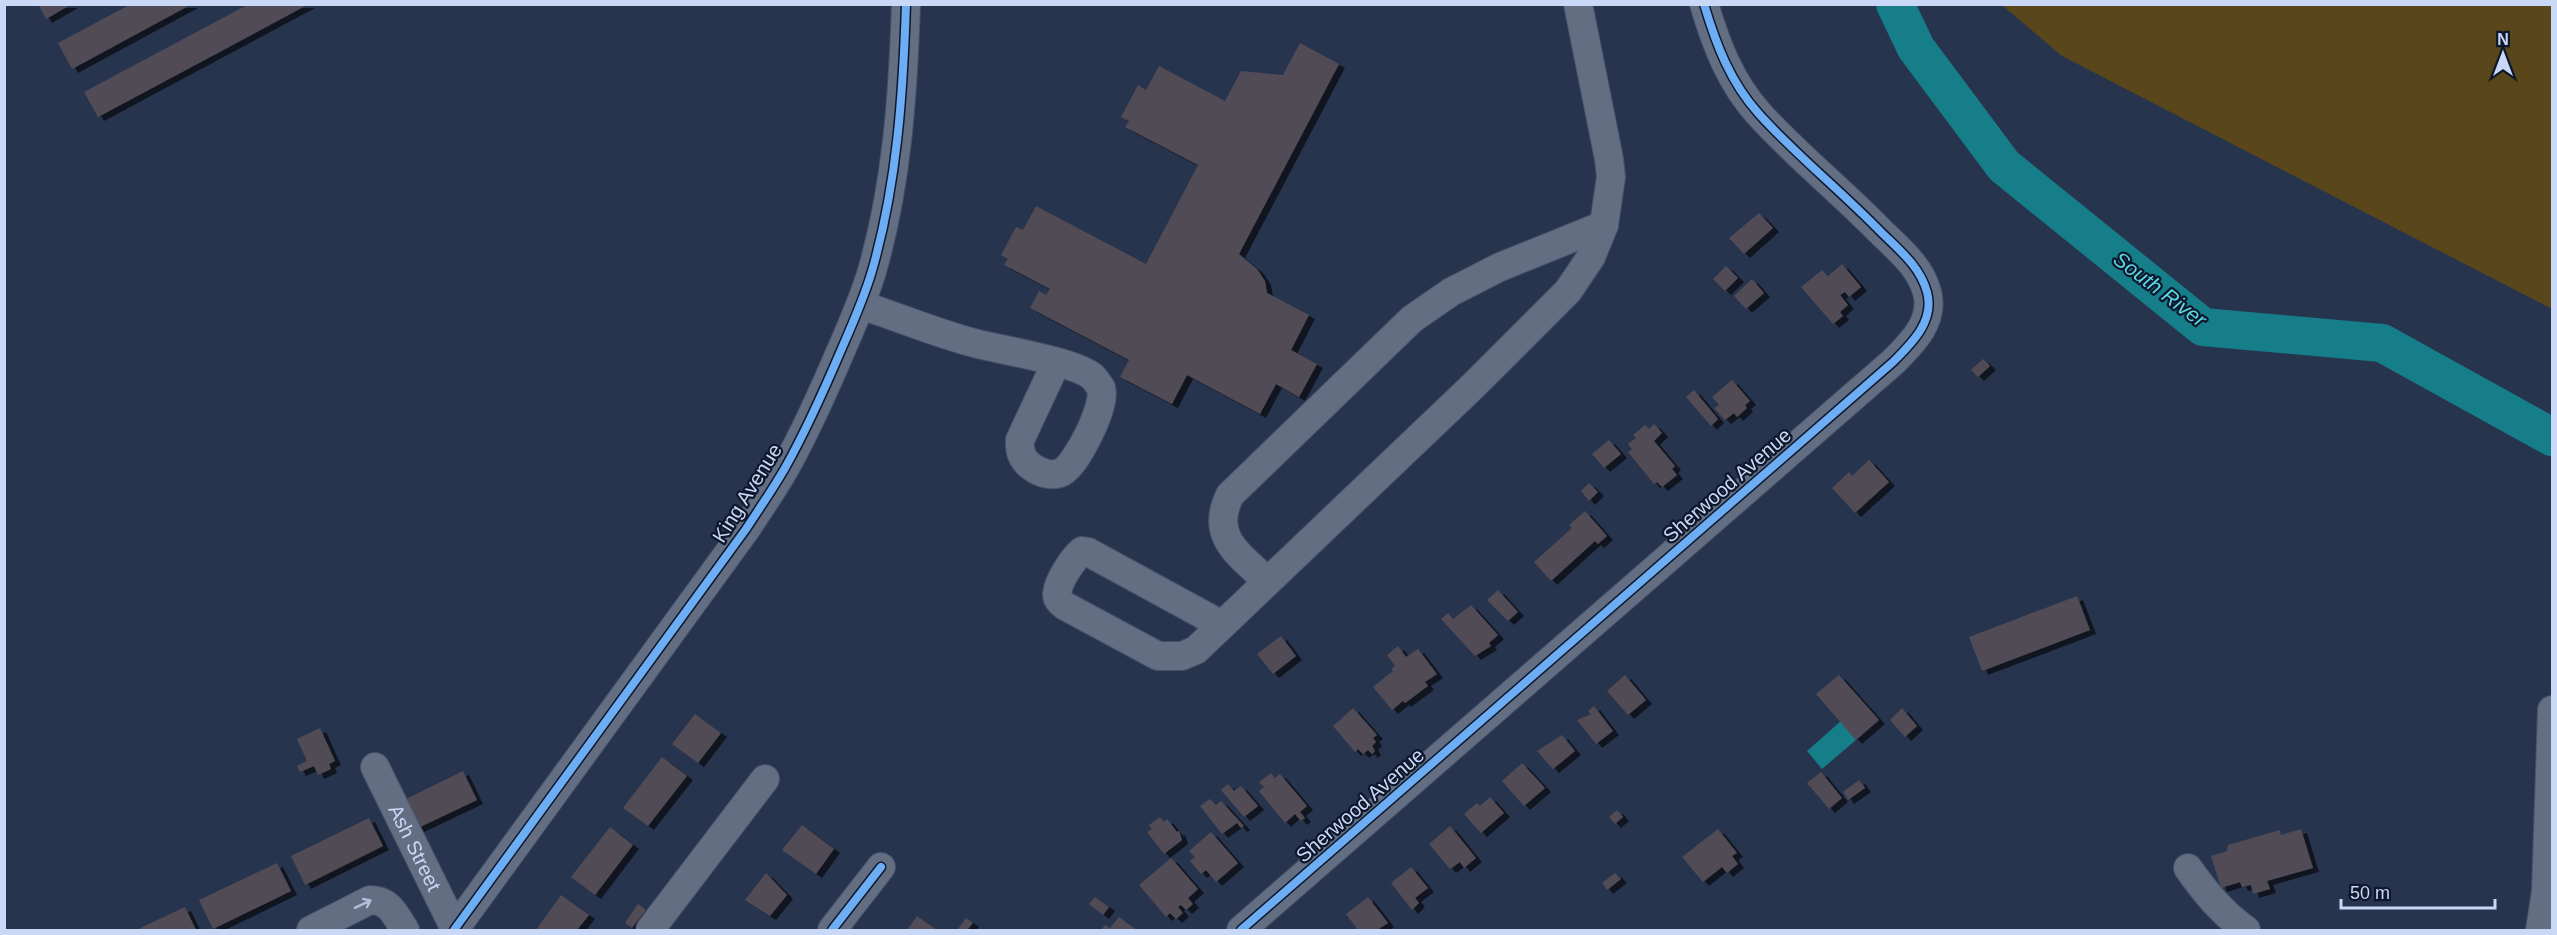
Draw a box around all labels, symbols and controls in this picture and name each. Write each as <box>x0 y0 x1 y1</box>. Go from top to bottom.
north arrow <box>2473 24 2533 84</box>
text: N <box>2497 31 2509 48</box>
water label: South River <box>2109 247 2212 332</box>
street label: Sherwood Avenue <box>1659 424 1795 546</box>
street label: King Avenue <box>708 440 786 546</box>
street label: Sherwood Avenue <box>1292 744 1428 866</box>
street label: Ash Street <box>384 801 446 895</box>
scale bar <box>2341 872 2496 910</box>
text: 50 m <box>2350 883 2390 903</box>
one-way arrow <box>353 898 371 910</box>

